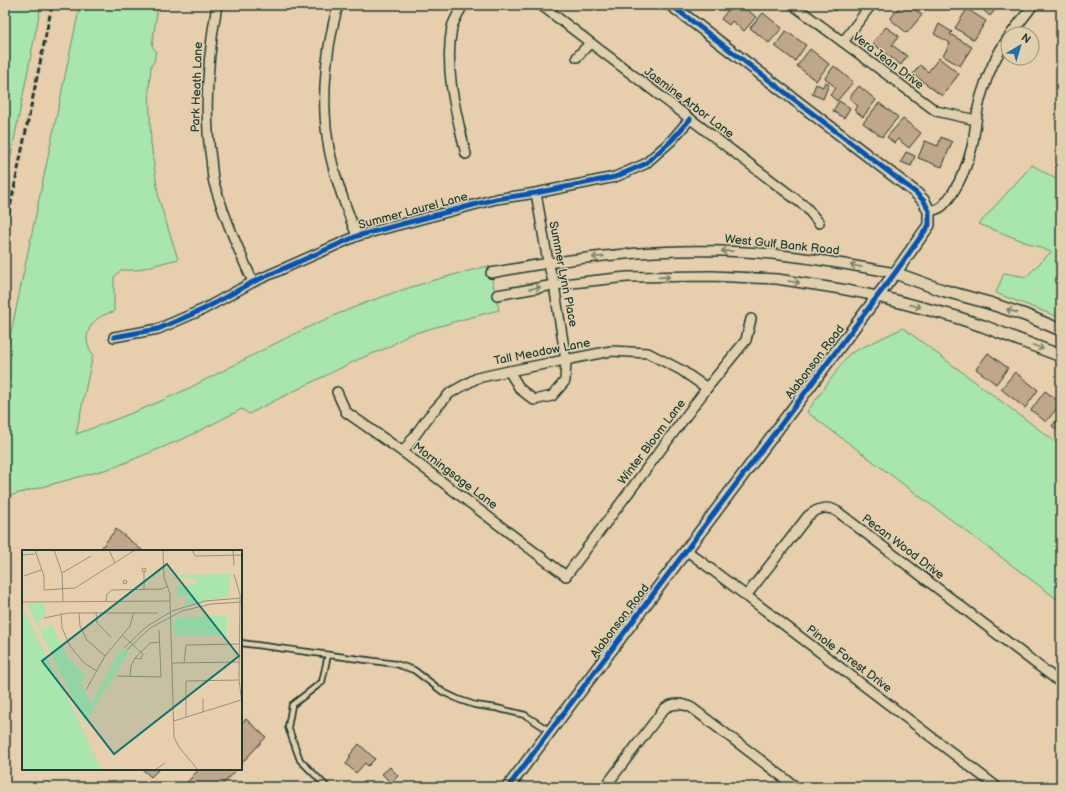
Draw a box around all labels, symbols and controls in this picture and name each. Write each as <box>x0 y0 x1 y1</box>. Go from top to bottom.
north arrow <box>1000 26 1040 66</box>
street label: Vera Jean Drive <box>849 29 927 93</box>
text: N <box>1019 31 1033 46</box>
street label: Park Heath Lane <box>188 41 206 133</box>
street label: Jasmine Arbor Lane <box>641 64 737 142</box>
street label: Summer Laurel Lane <box>357 189 469 233</box>
street label: Summer Lynn Place <box>545 220 581 328</box>
street label: West Gulf Bank Road <box>724 232 840 259</box>
one-way arrow <box>721 248 734 255</box>
one-way arrow <box>592 253 605 260</box>
one-way arrow <box>850 262 863 270</box>
one-way arrow <box>657 273 670 281</box>
one-way arrow <box>787 278 800 286</box>
one-way arrow <box>528 284 541 292</box>
one-way arrow <box>908 303 921 310</box>
one-way arrow <box>1006 306 1018 314</box>
street label: Alabonson Road <box>782 322 848 402</box>
street label: Tall Meadow Lane <box>493 335 591 369</box>
one-way arrow <box>1032 344 1044 351</box>
street label: Winter Bloom Lane <box>615 396 689 488</box>
street label: Morningsage Lane <box>410 439 500 513</box>
street label: Pecan Wood Drive <box>859 511 947 583</box>
inset map <box>22 550 242 770</box>
street label: Alabonson Road <box>587 581 653 661</box>
street label: Pinole Forest Drive <box>803 622 895 696</box>

